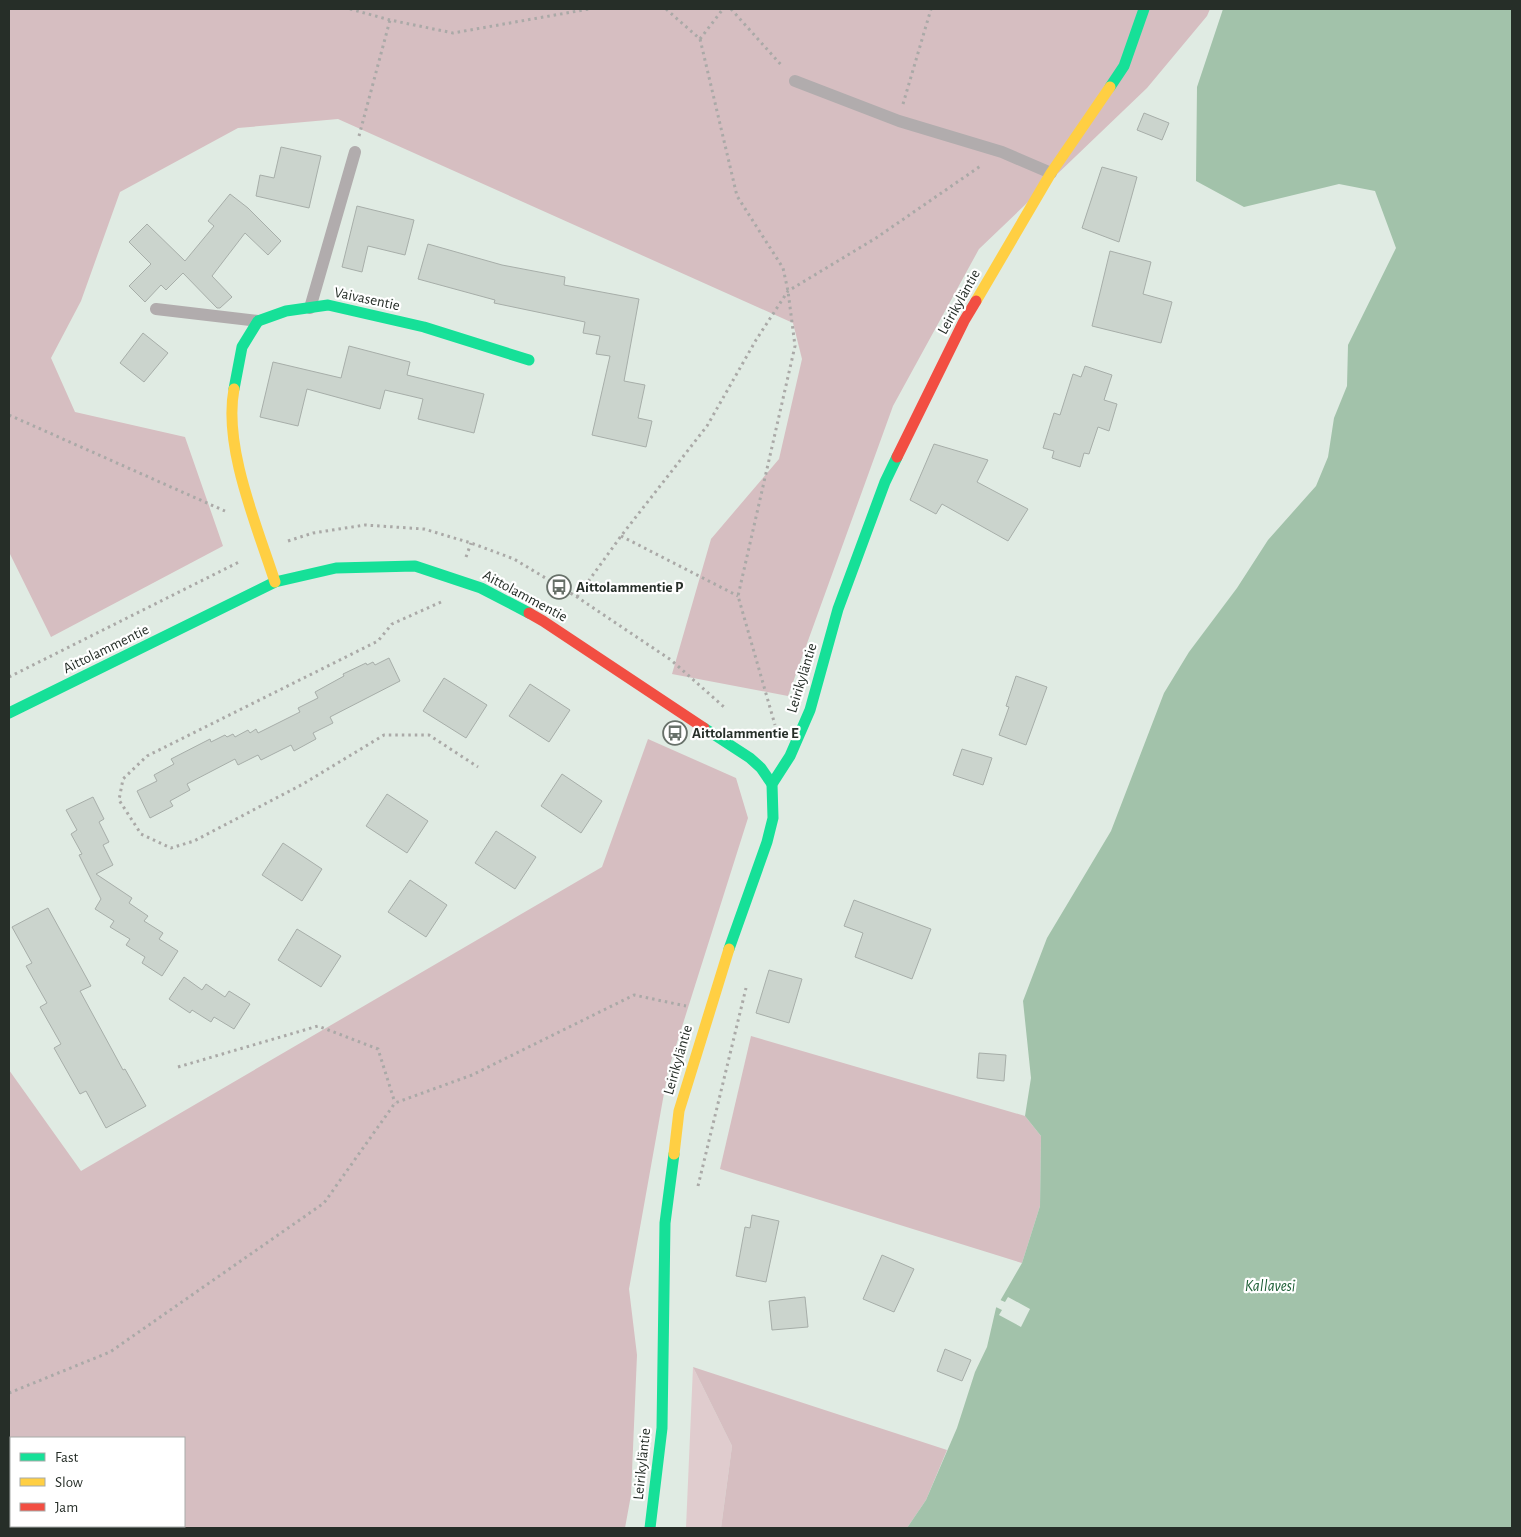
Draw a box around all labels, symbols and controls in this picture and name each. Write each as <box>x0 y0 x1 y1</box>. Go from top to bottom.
street label: Leirikyläntie <box>935 267 983 337</box>
street label: Vaivasentie <box>333 285 401 313</box>
street label: Aittolammentie <box>480 567 570 625</box>
bus stop icon: Aittolammentie P <box>546 574 572 600</box>
place label: Aittolammentie P <box>576 580 684 595</box>
street label: Aittolammentie <box>61 622 151 676</box>
street label: Leirikyläntie <box>784 641 820 715</box>
bus stop icon: Aittolammentie E <box>662 720 688 746</box>
place label: Aittolammentie E <box>692 726 799 741</box>
street label: Leirikyläntie <box>661 1023 695 1097</box>
water label: Kallavesi <box>1245 1278 1296 1294</box>
street label: Leirikyläntie <box>631 1427 653 1501</box>
legend <box>10 1437 185 1527</box>
text: Fast <box>55 1450 79 1465</box>
text: Slow <box>55 1475 83 1490</box>
text: Jam <box>55 1500 78 1515</box>

